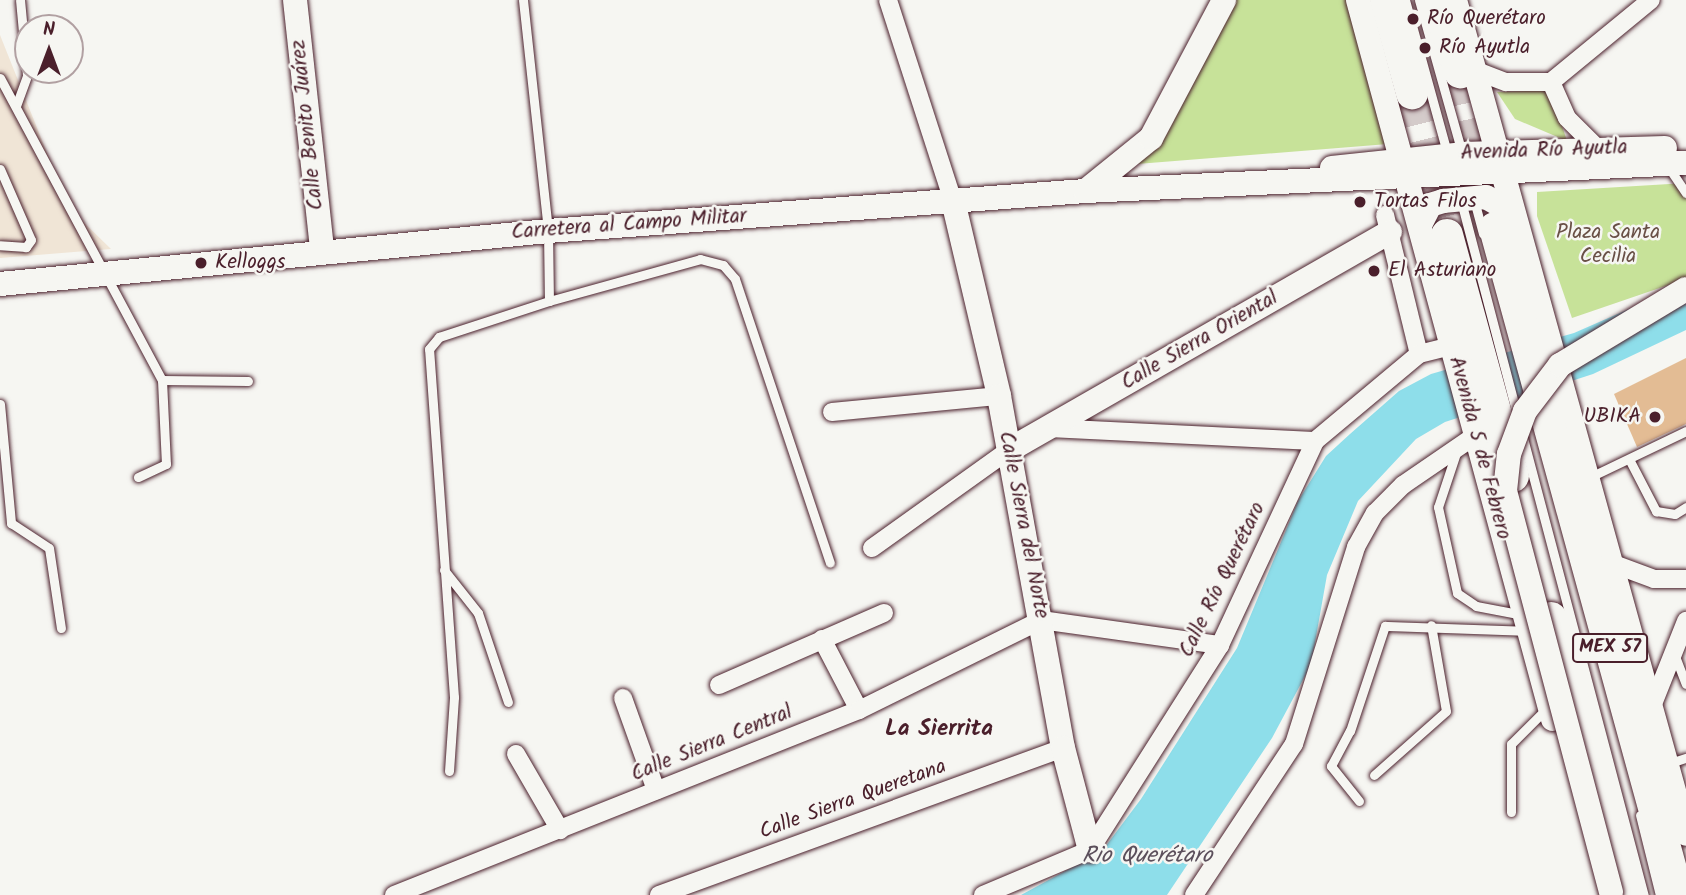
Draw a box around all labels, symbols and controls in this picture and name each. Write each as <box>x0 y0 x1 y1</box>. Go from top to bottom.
place label: Río Querétaro <box>1427 6 1546 32</box>
marker: Río Querétaro <box>1405 11 1421 27</box>
north arrow <box>14 14 84 84</box>
text: N <box>43 15 55 45</box>
place label: Río Ayutla <box>1439 35 1530 61</box>
street label: Calle Benito Juárez <box>287 39 329 211</box>
marker: Río Ayutla <box>1417 40 1433 56</box>
street label: Avenida Río Ayutla <box>1460 135 1628 167</box>
place label: Tortas Filos <box>1374 189 1477 215</box>
marker: Tortas Filos <box>1352 194 1368 210</box>
street label: Carretera al Campo Militar <box>511 204 747 246</box>
park label: Plaza Santa Cecilia <box>1556 220 1660 270</box>
place label: Kelloggs <box>215 250 286 276</box>
marker: Kelloggs <box>193 255 209 271</box>
place label: El Asturiano <box>1388 258 1496 284</box>
marker: El Asturiano <box>1366 263 1382 279</box>
street label: Calle Sierra Oriental <box>1117 286 1283 396</box>
street label: Avenida 5 de Febrero <box>1442 354 1516 542</box>
place label: UBIKA <box>1583 404 1641 430</box>
marker: UBIKA <box>1647 409 1663 425</box>
street label: Calle Sierra del Norte <box>992 429 1054 621</box>
street label: Calle Río Querétaro <box>1175 498 1271 662</box>
road number: MEX 57 <box>1572 632 1648 664</box>
street label: Calle Sierra Central <box>628 700 796 788</box>
district label: La Sierrita <box>885 715 993 743</box>
street label: Calle Sierra Queretana <box>756 755 950 845</box>
water label: Rio Querétaro <box>1082 842 1212 870</box>

